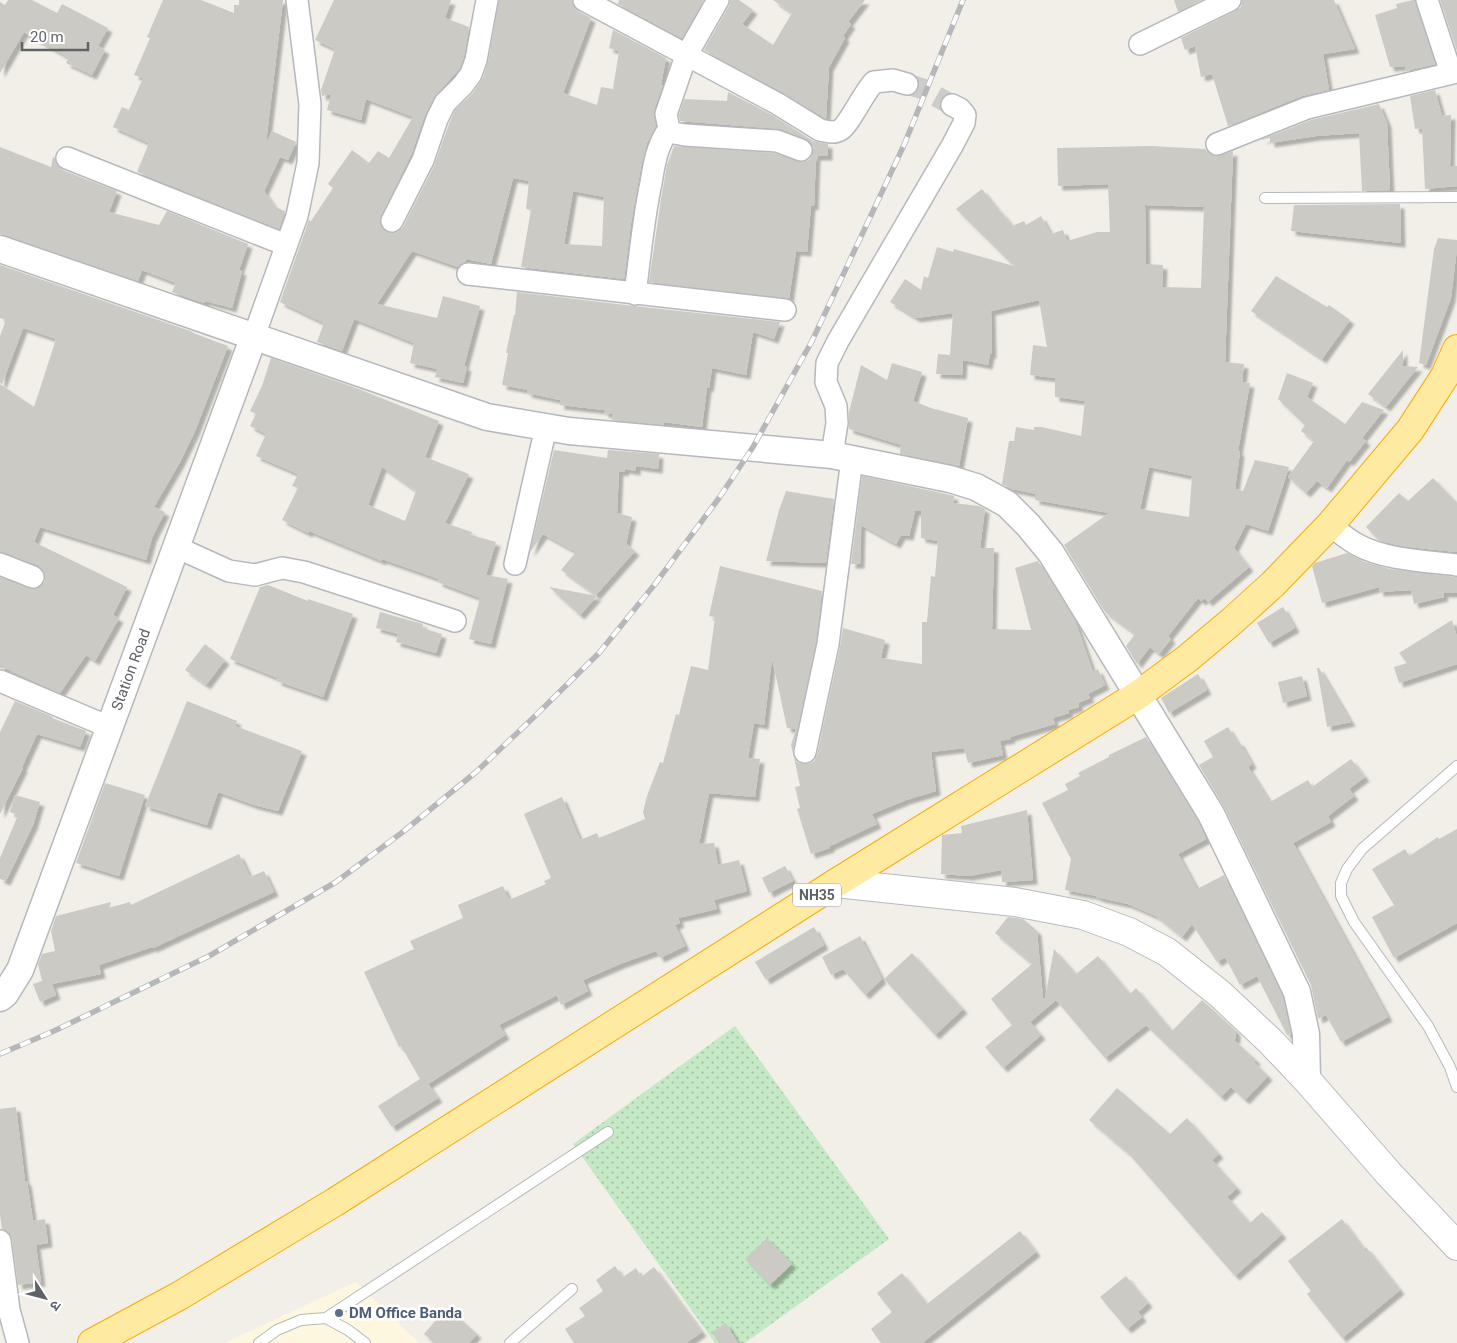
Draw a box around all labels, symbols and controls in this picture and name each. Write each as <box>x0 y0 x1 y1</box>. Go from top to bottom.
scale bar <box>22 20 89 52</box>
text: 20 m <box>30 28 64 46</box>
street label: Station Road <box>108 626 154 713</box>
road number: NH35 <box>793 884 841 906</box>
north arrow <box>20 1273 70 1323</box>
text: उ <box>46 1298 64 1314</box>
place label: DM Office Banda <box>349 1304 462 1322</box>
marker: DM Office Banda <box>333 1307 345 1319</box>

